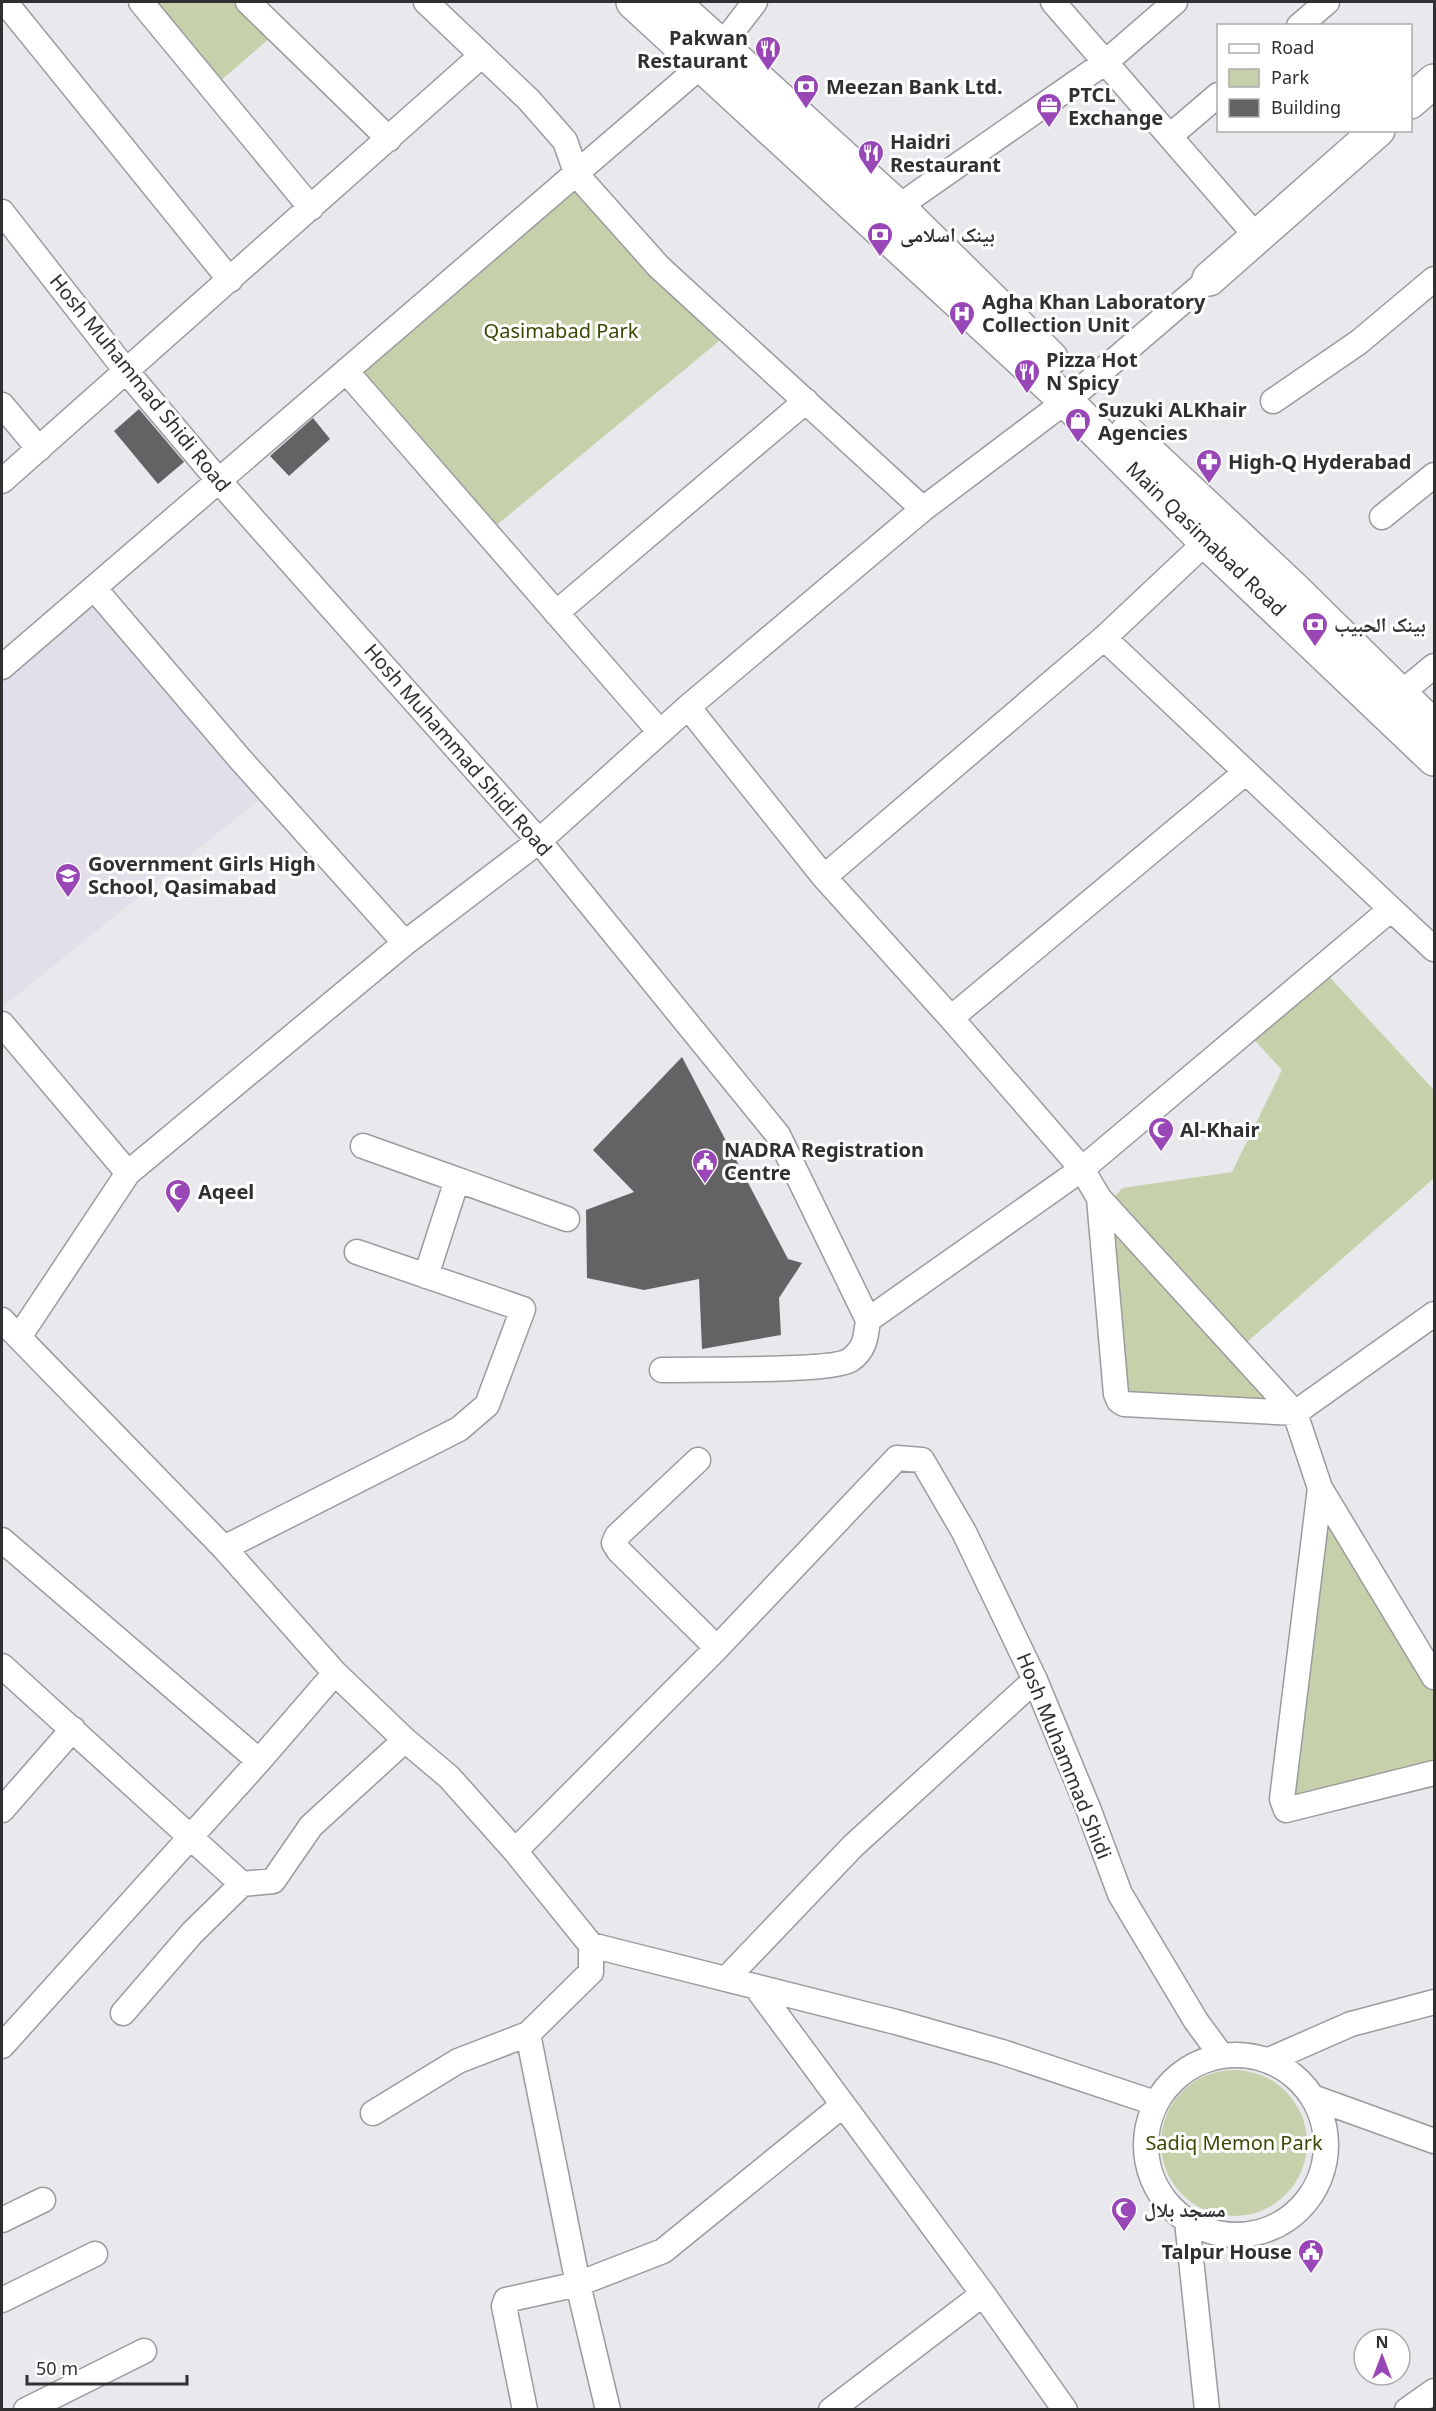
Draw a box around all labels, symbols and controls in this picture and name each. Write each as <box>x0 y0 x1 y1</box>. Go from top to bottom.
place label: Pakwan Restaurant <box>637 24 748 74</box>
legend <box>1217 24 1412 132</box>
restaurant icon: Pakwan Restaurant <box>753 34 783 72</box>
text: Road <box>1271 35 1314 59</box>
text: Park <box>1271 65 1309 89</box>
bank icon: Meezan Bank Ltd. <box>791 72 821 110</box>
place label: Meezan Bank Ltd. <box>826 73 1003 100</box>
place label: PTCL Exchange <box>1068 81 1163 131</box>
office icon: PTCL Exchange <box>1034 91 1064 129</box>
text: Building <box>1271 95 1341 119</box>
place label: Haidri Restaurant <box>890 128 1001 178</box>
restaurant icon: Haidri Restaurant <box>856 138 886 176</box>
bank icon: بینک اسلامی <box>865 220 895 258</box>
place label: بینک اسلامی <box>900 221 995 248</box>
street label: Hosh Muhammad Shidi Road <box>44 268 237 497</box>
place label: Agha Khan Laboratory Collection Unit <box>982 288 1206 338</box>
hospital icon: Agha Khan Laboratory Collection Unit <box>947 299 977 337</box>
park label: Qasimabad Park <box>484 317 639 344</box>
place label: Pizza Hot N Spicy <box>1046 346 1138 396</box>
restaurant icon: Pizza Hot N Spicy <box>1012 357 1042 395</box>
place label: Suzuki ALKhair Agencies <box>1098 396 1247 446</box>
shop icon: Suzuki ALKhair Agencies <box>1063 406 1093 444</box>
pharmacy icon: High-Q Hyderabad <box>1194 447 1224 485</box>
place label: High-Q Hyderabad <box>1228 448 1411 475</box>
street label: Main Qasimabad Road <box>1120 455 1292 622</box>
bank icon: بينک الحبيب <box>1300 610 1330 648</box>
place label: بينک الحبيب <box>1334 611 1426 638</box>
street label: Hosh Muhammad Shidi Road <box>358 638 558 862</box>
place label: Government Girls High School, Qasimabad <box>88 850 316 900</box>
school or university icon: Government Girls High School, Qasimabad <box>53 861 83 899</box>
mosque icon: Al-Khair <box>1146 1115 1176 1153</box>
place label: Al-Khair <box>1180 1116 1259 1143</box>
place label: NADRA Registration Centre <box>724 1136 924 1186</box>
public building icon: NADRA Registration Centre <box>690 1147 720 1185</box>
mosque icon: Aqeel <box>163 1177 193 1215</box>
place label: Aqeel <box>198 1178 254 1205</box>
street label: Hosh Muhammad Shidi <box>1011 1649 1118 1863</box>
park label: Sadiq Memon Park <box>1145 2129 1323 2156</box>
mosque icon: مسجد بلال <box>1109 2195 1139 2233</box>
place label: مسجد بلال <box>1144 2196 1226 2223</box>
public building icon: Talpur House <box>1296 2237 1326 2275</box>
place label: Talpur House <box>1162 2238 1292 2265</box>
north arrow <box>1352 2327 1412 2387</box>
text: N <box>1375 2331 1389 2353</box>
scale bar <box>27 2348 188 2386</box>
text: 50 m <box>36 2356 78 2380</box>

